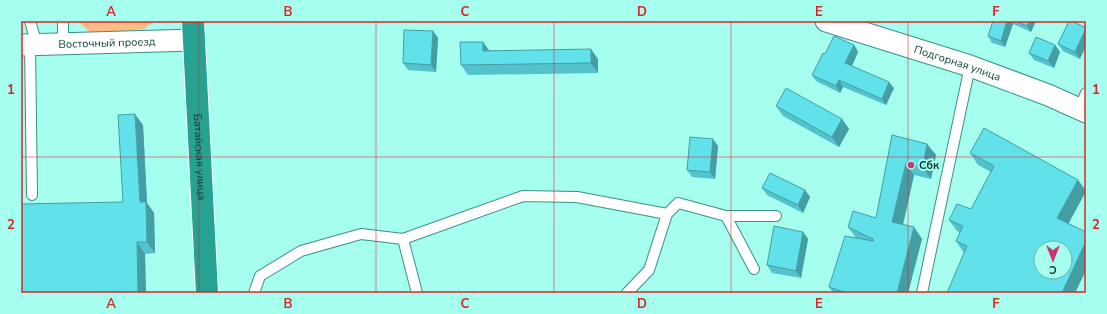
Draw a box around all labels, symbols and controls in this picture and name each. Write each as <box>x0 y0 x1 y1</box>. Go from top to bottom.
text: A <box>106 3 116 21</box>
text: B <box>284 3 293 21</box>
text: C <box>461 3 470 21</box>
text: D <box>637 3 647 21</box>
text: E <box>815 3 823 21</box>
text: F <box>992 3 1000 21</box>
street label: Восточный проезд <box>58 34 156 51</box>
street label: Подгорная улица <box>912 42 1003 84</box>
text: 1 <box>7 81 15 99</box>
text: 1 <box>1092 81 1100 99</box>
street label: Батайская улица <box>190 113 210 201</box>
place label: Сбк <box>919 158 940 173</box>
marker: Сбк <box>906 160 916 170</box>
text: 2 <box>7 216 15 234</box>
text: 2 <box>1092 216 1100 234</box>
north arrow <box>1033 240 1073 280</box>
text: С <box>1049 262 1057 277</box>
text: A <box>106 295 116 313</box>
text: B <box>284 295 293 313</box>
text: C <box>461 295 470 313</box>
text: D <box>637 295 647 313</box>
text: E <box>815 295 823 313</box>
text: F <box>992 295 1000 313</box>

